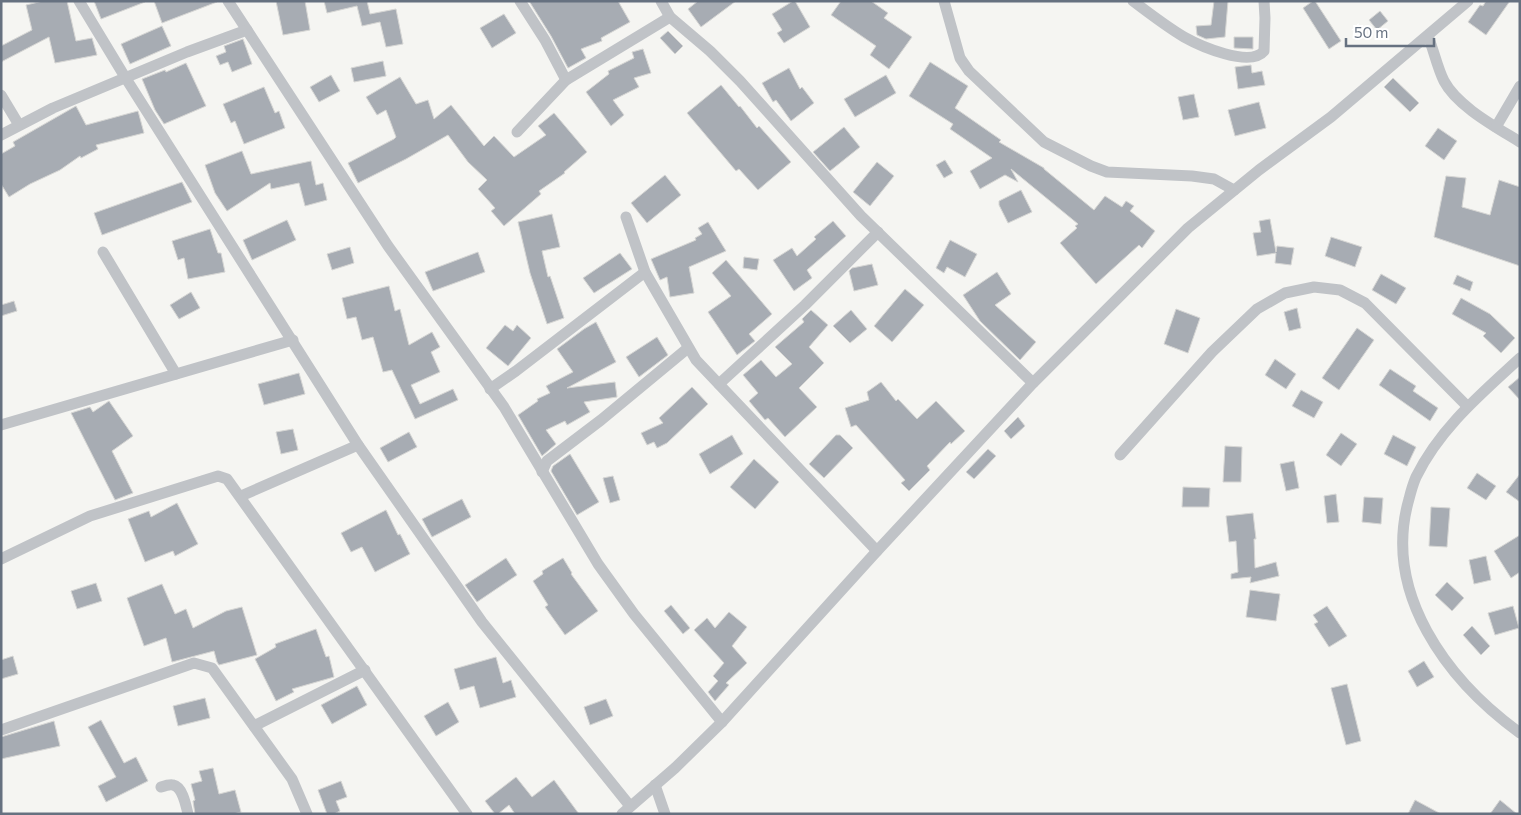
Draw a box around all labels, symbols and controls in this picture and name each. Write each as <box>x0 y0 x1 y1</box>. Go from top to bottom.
scale bar <box>1346 15 1434 47</box>
text: 50 m <box>1354 23 1388 41</box>

